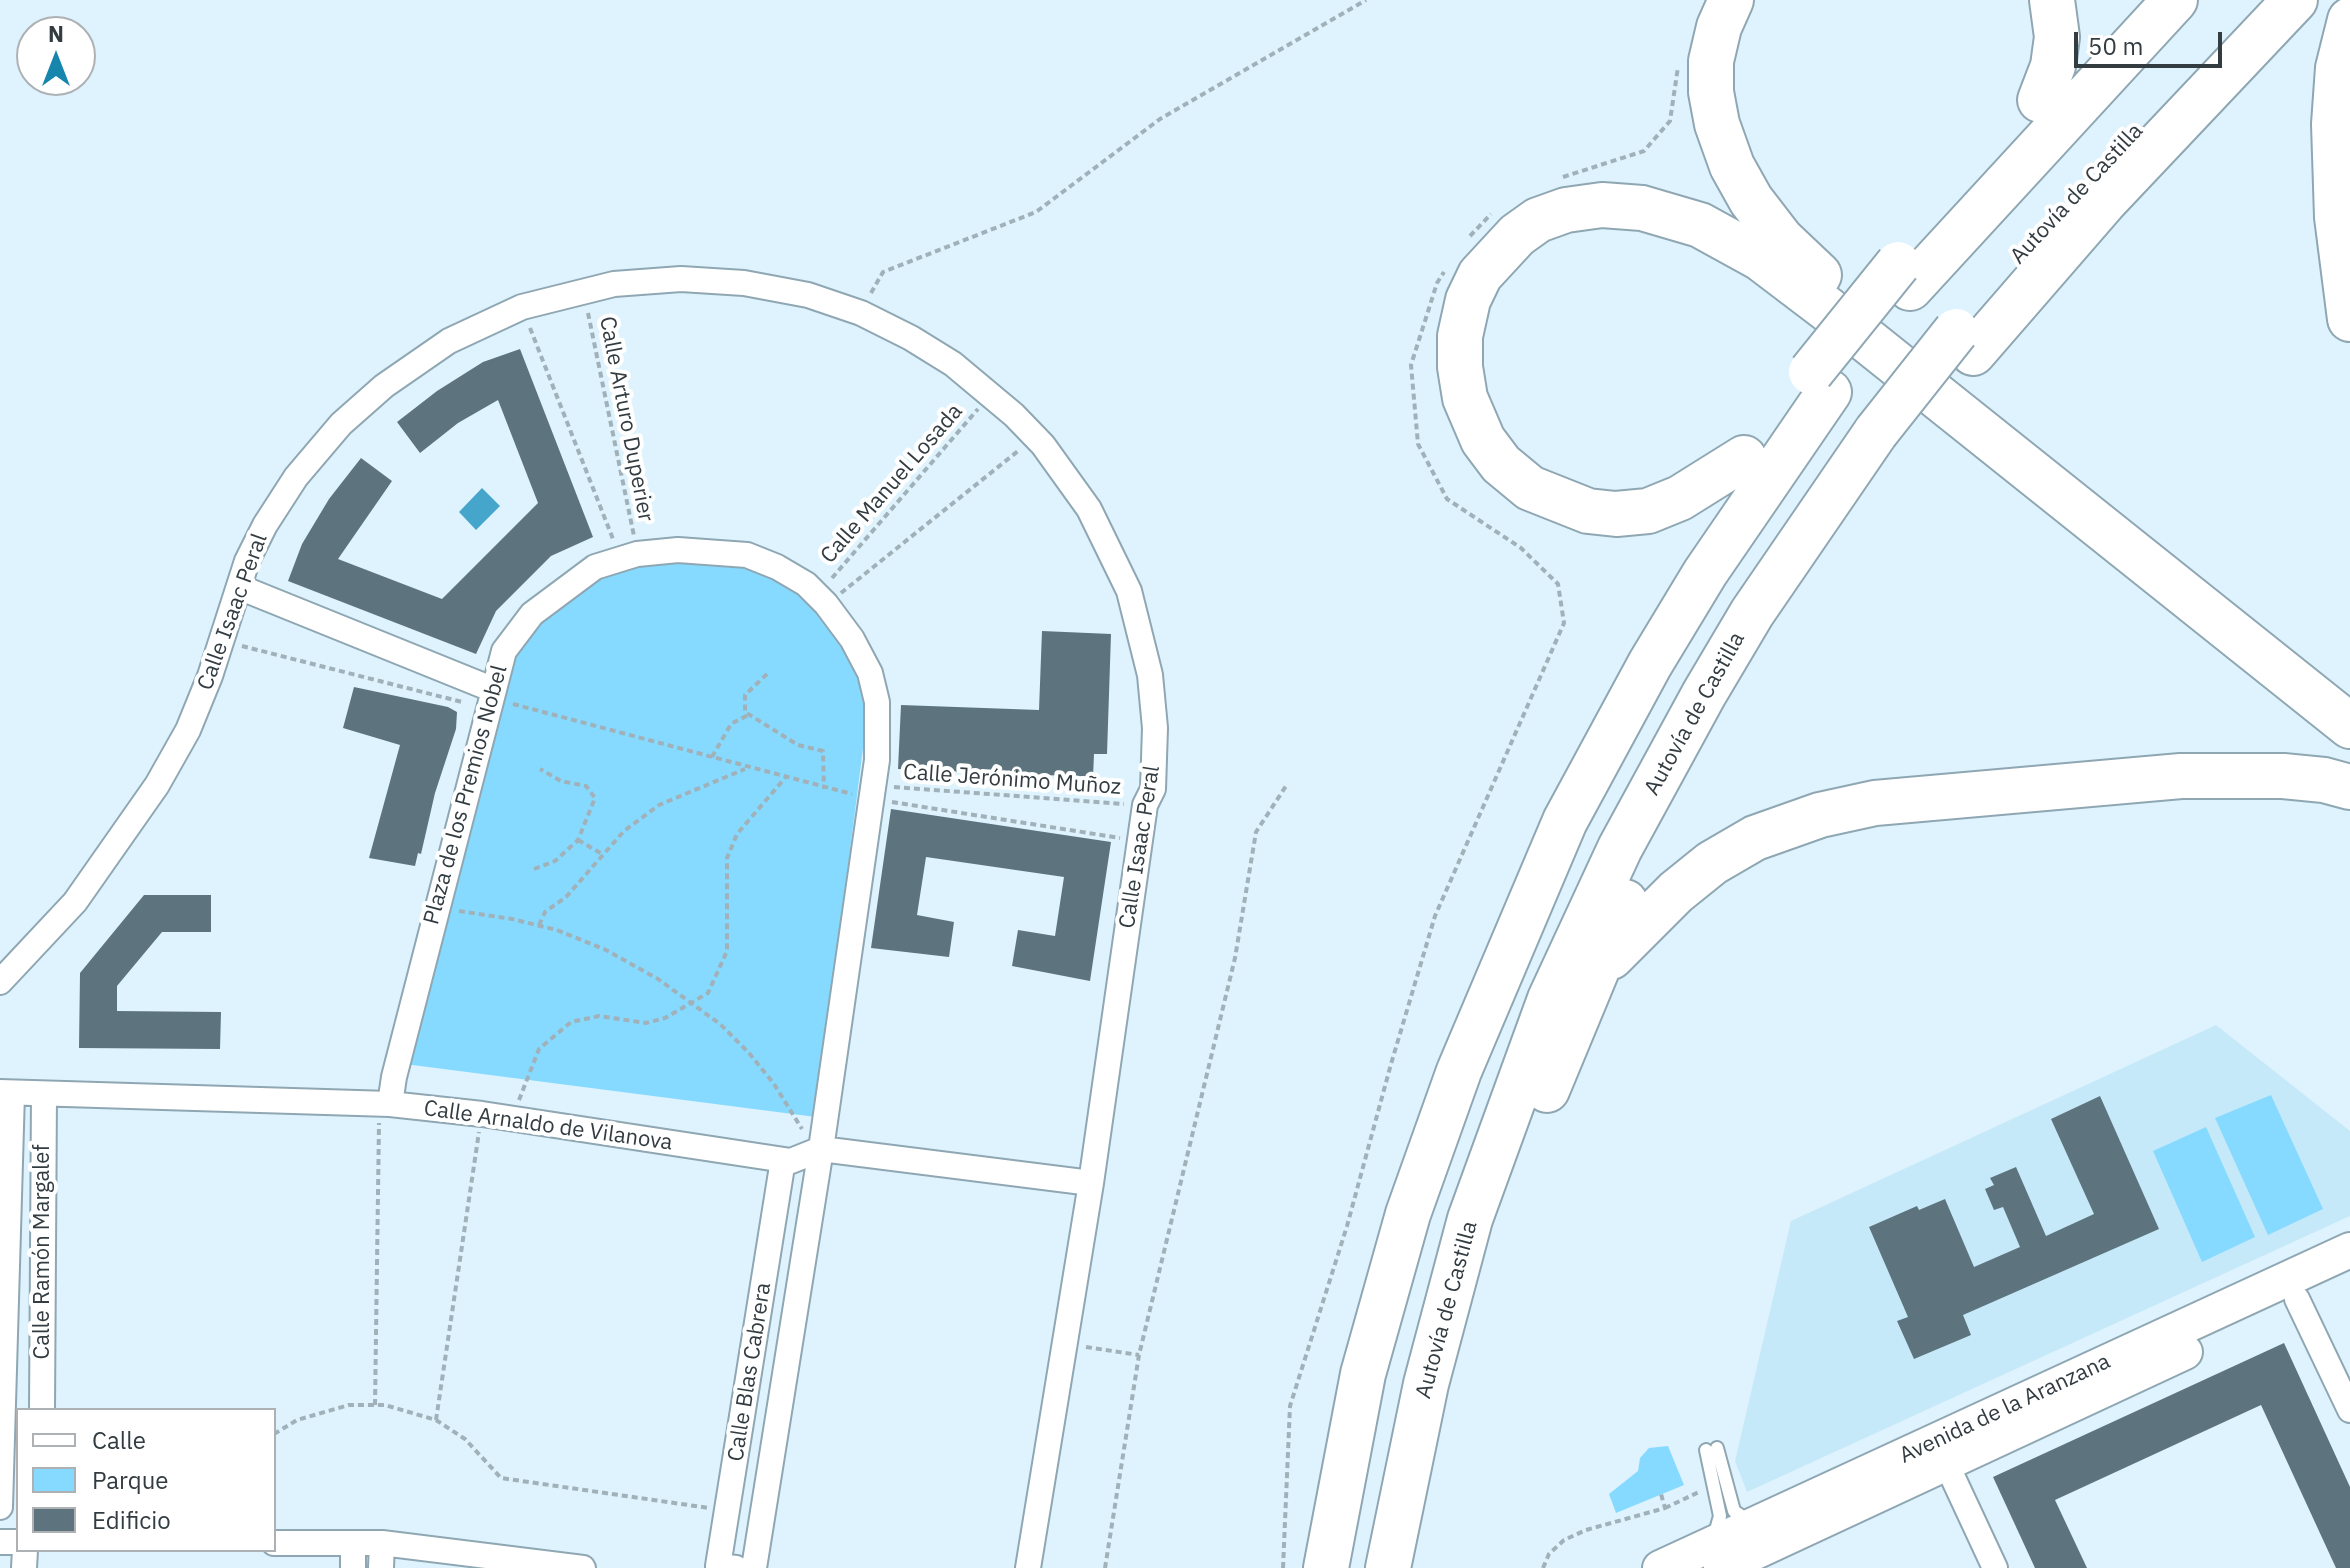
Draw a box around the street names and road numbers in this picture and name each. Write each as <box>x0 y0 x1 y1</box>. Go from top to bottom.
street label: Autovía de Castilla <box>2005 118 2149 270</box>
street label: Calle Arturo Duperier <box>593 314 659 524</box>
street label: Calle Manuel Losada <box>816 399 968 569</box>
street label: Calle Isaac Peral <box>192 530 274 694</box>
street label: Autovía de Castilla <box>1639 628 1751 800</box>
street label: Plaza de los Premios Nobel <box>419 663 513 927</box>
street label: Calle Jerónimo Muñoz <box>902 759 1122 801</box>
street label: Calle Isaac Peral <box>1114 764 1166 930</box>
street label: Calle Arnaldo de Vilanova <box>422 1095 674 1157</box>
street label: Calle Ramón Margalef <box>30 1144 56 1360</box>
street label: Autovía de Castilla <box>1411 1218 1483 1402</box>
street label: Calle Blas Cabrera <box>723 1281 777 1463</box>
street label: Avenida de la Aranzana <box>1895 1349 2115 1469</box>

